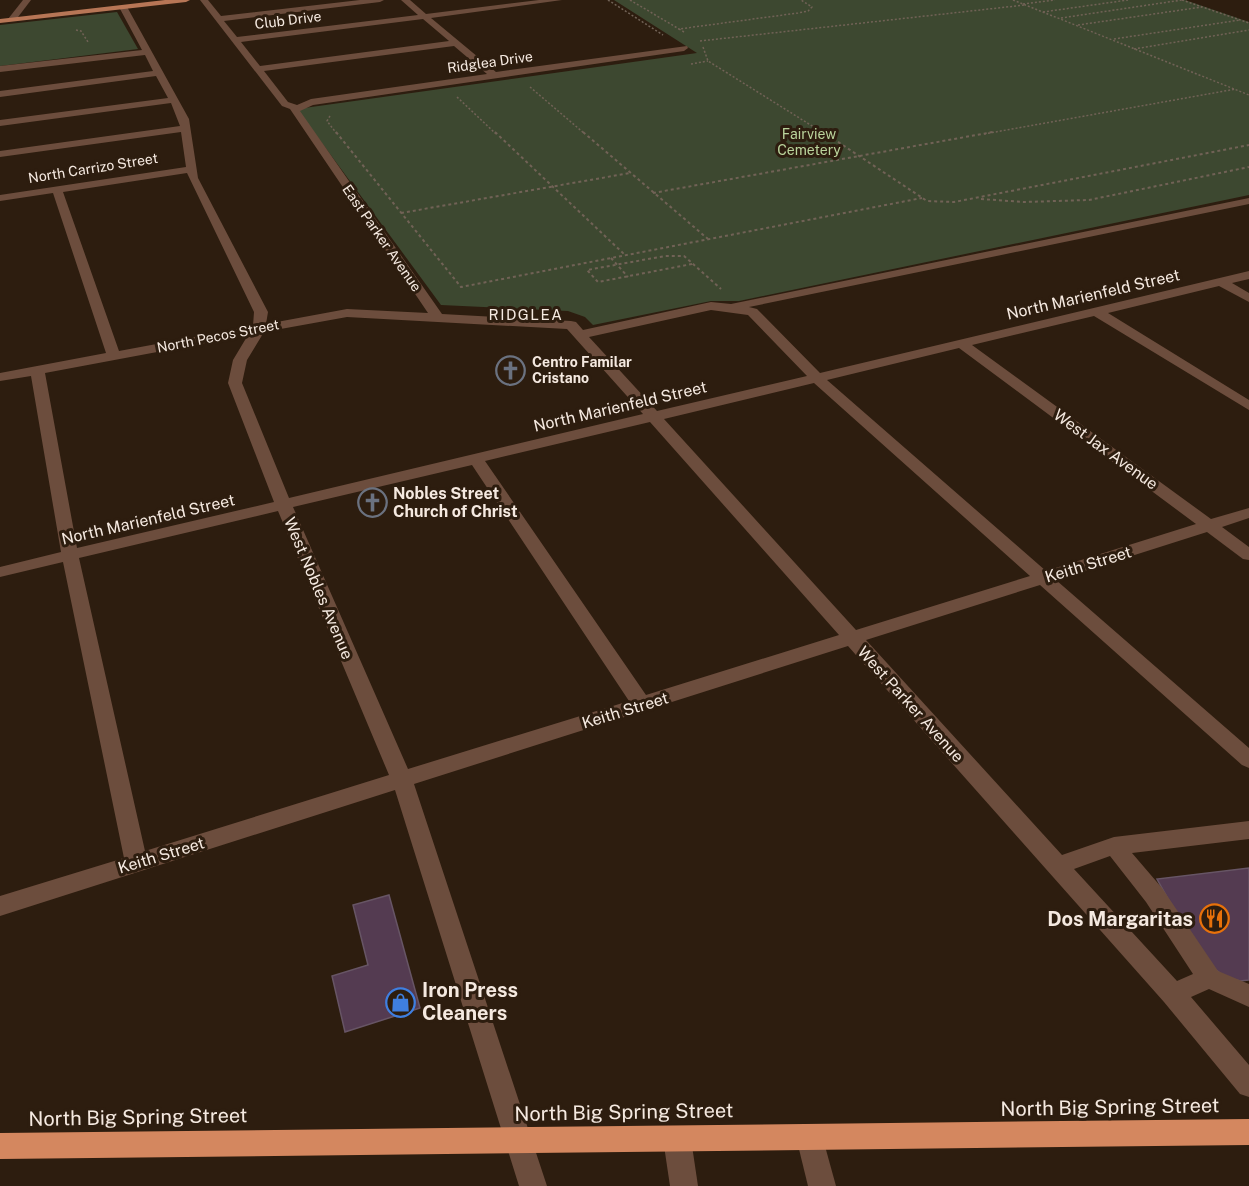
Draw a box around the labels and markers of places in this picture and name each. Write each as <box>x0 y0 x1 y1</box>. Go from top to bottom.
church icon: Centro Familar Cristano <box>495 354 527 386</box>
place label: Centro Familar Cristano <box>532 354 632 386</box>
place label: Nobles Street Church of Christ <box>393 484 518 521</box>
church icon: Nobles Street Church of Christ <box>356 486 388 518</box>
restaurant icon: Dos Margaritas <box>1198 903 1230 935</box>
place label: Dos Margaritas <box>1047 907 1193 931</box>
place label: Iron Press Cleaners <box>422 978 518 1025</box>
shop icon: Iron Press Cleaners <box>385 986 417 1018</box>

